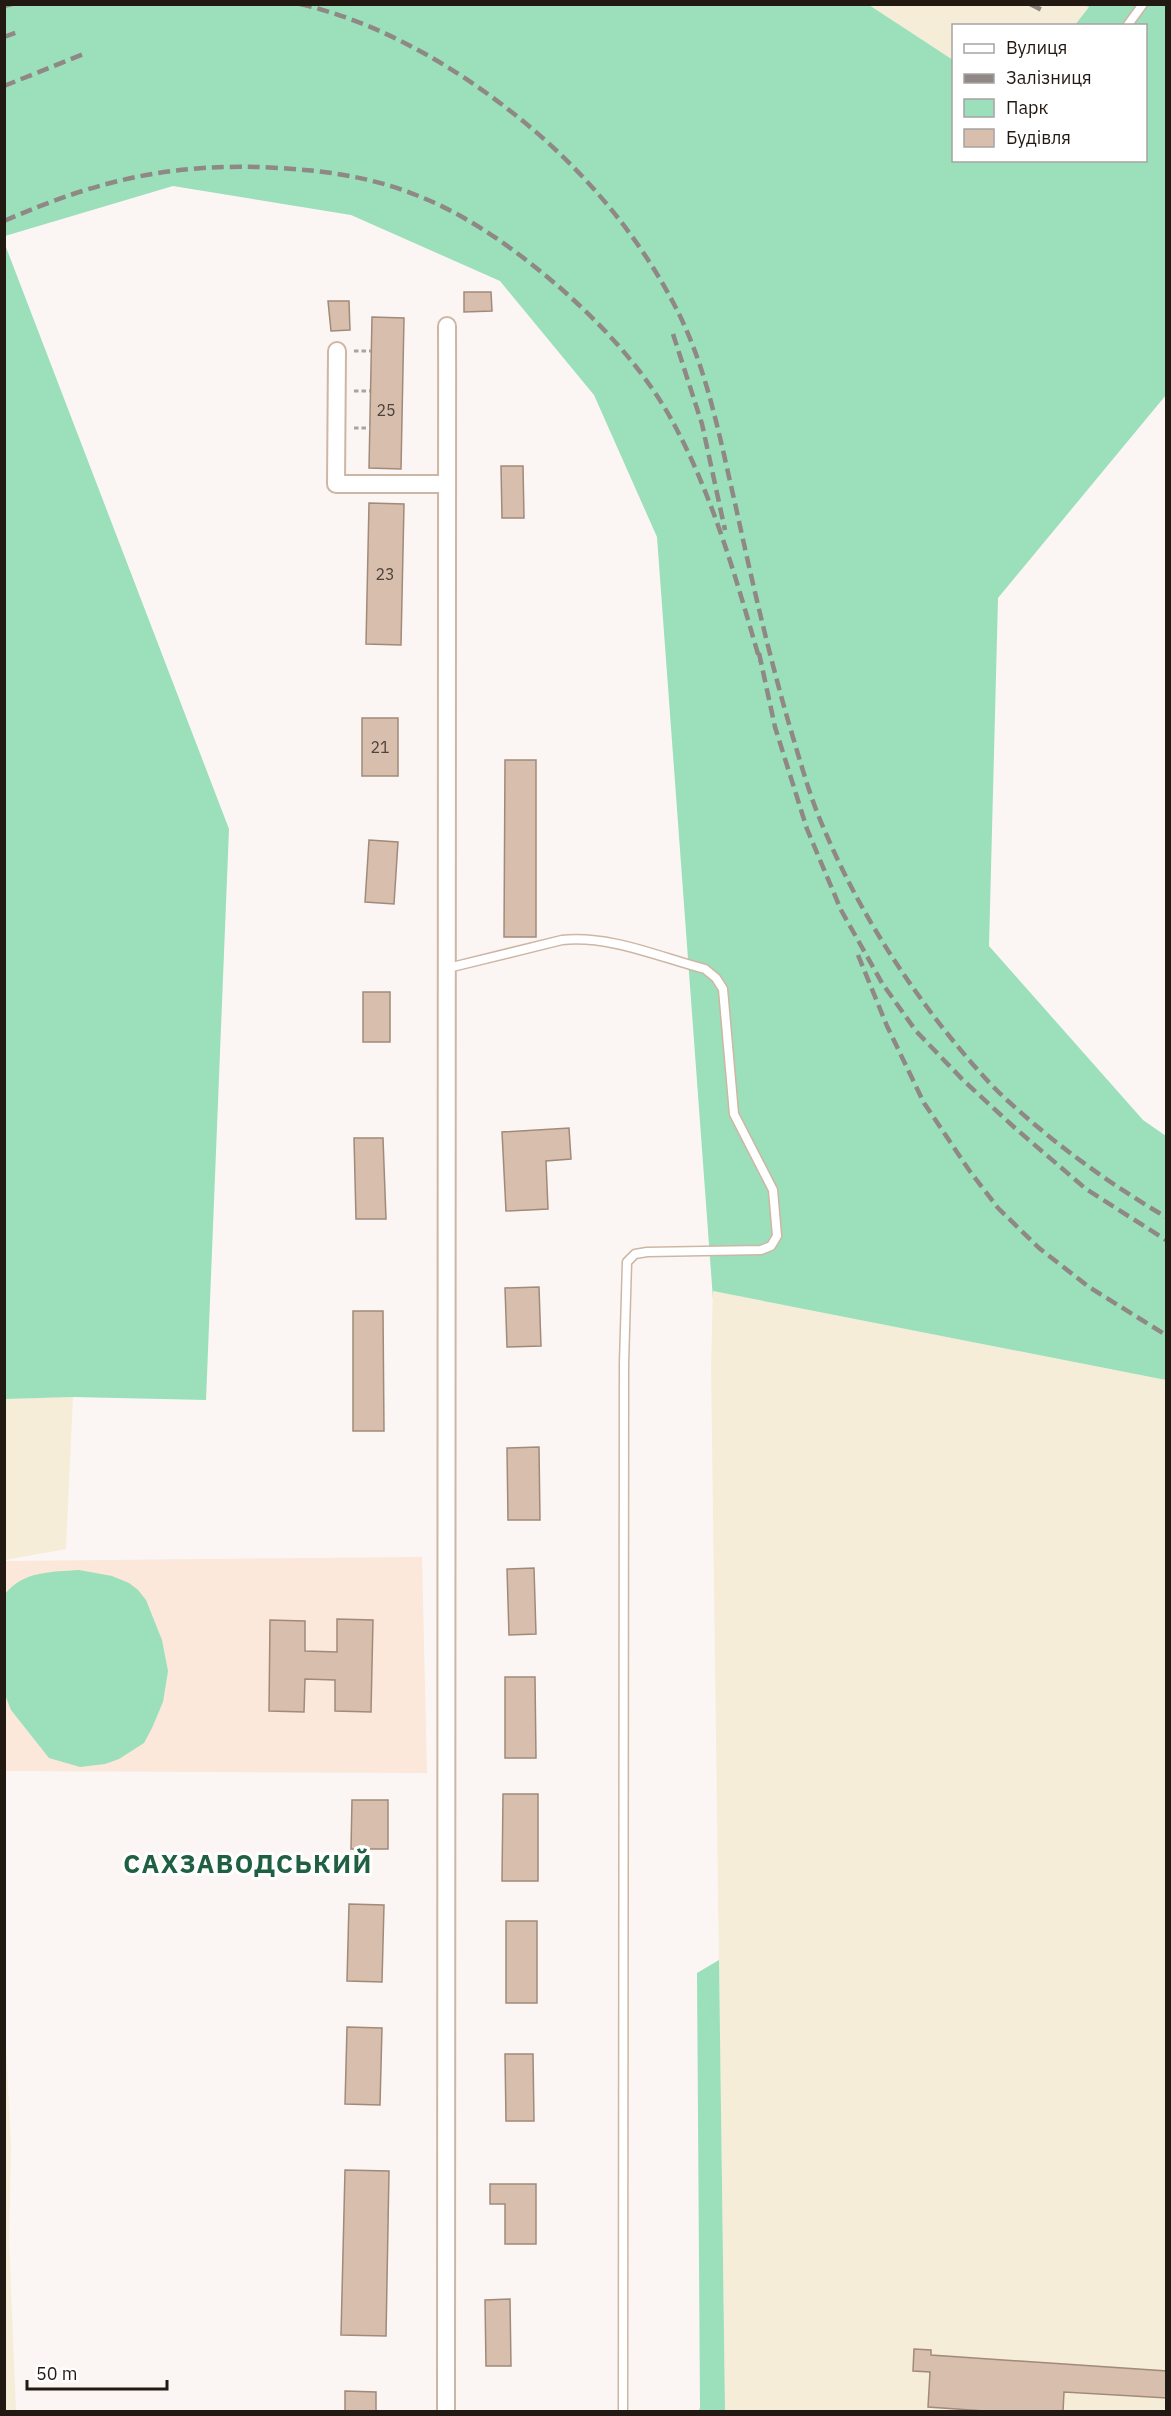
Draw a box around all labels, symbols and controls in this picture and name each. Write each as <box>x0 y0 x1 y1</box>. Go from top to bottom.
legend <box>952 24 1147 162</box>
text: Вулиця <box>1006 36 1067 59</box>
text: Залізниця <box>1006 66 1092 89</box>
text: Парк <box>1006 96 1049 119</box>
text: Будівля <box>1006 126 1071 149</box>
house number: 25 <box>376 400 396 420</box>
house number: 23 <box>375 564 395 584</box>
house number: 21 <box>370 737 390 757</box>
district label: САХЗАВОДСЬКИЙ <box>123 1846 373 1880</box>
scale bar <box>27 2353 166 2391</box>
text: 50 m <box>36 2362 78 2385</box>

